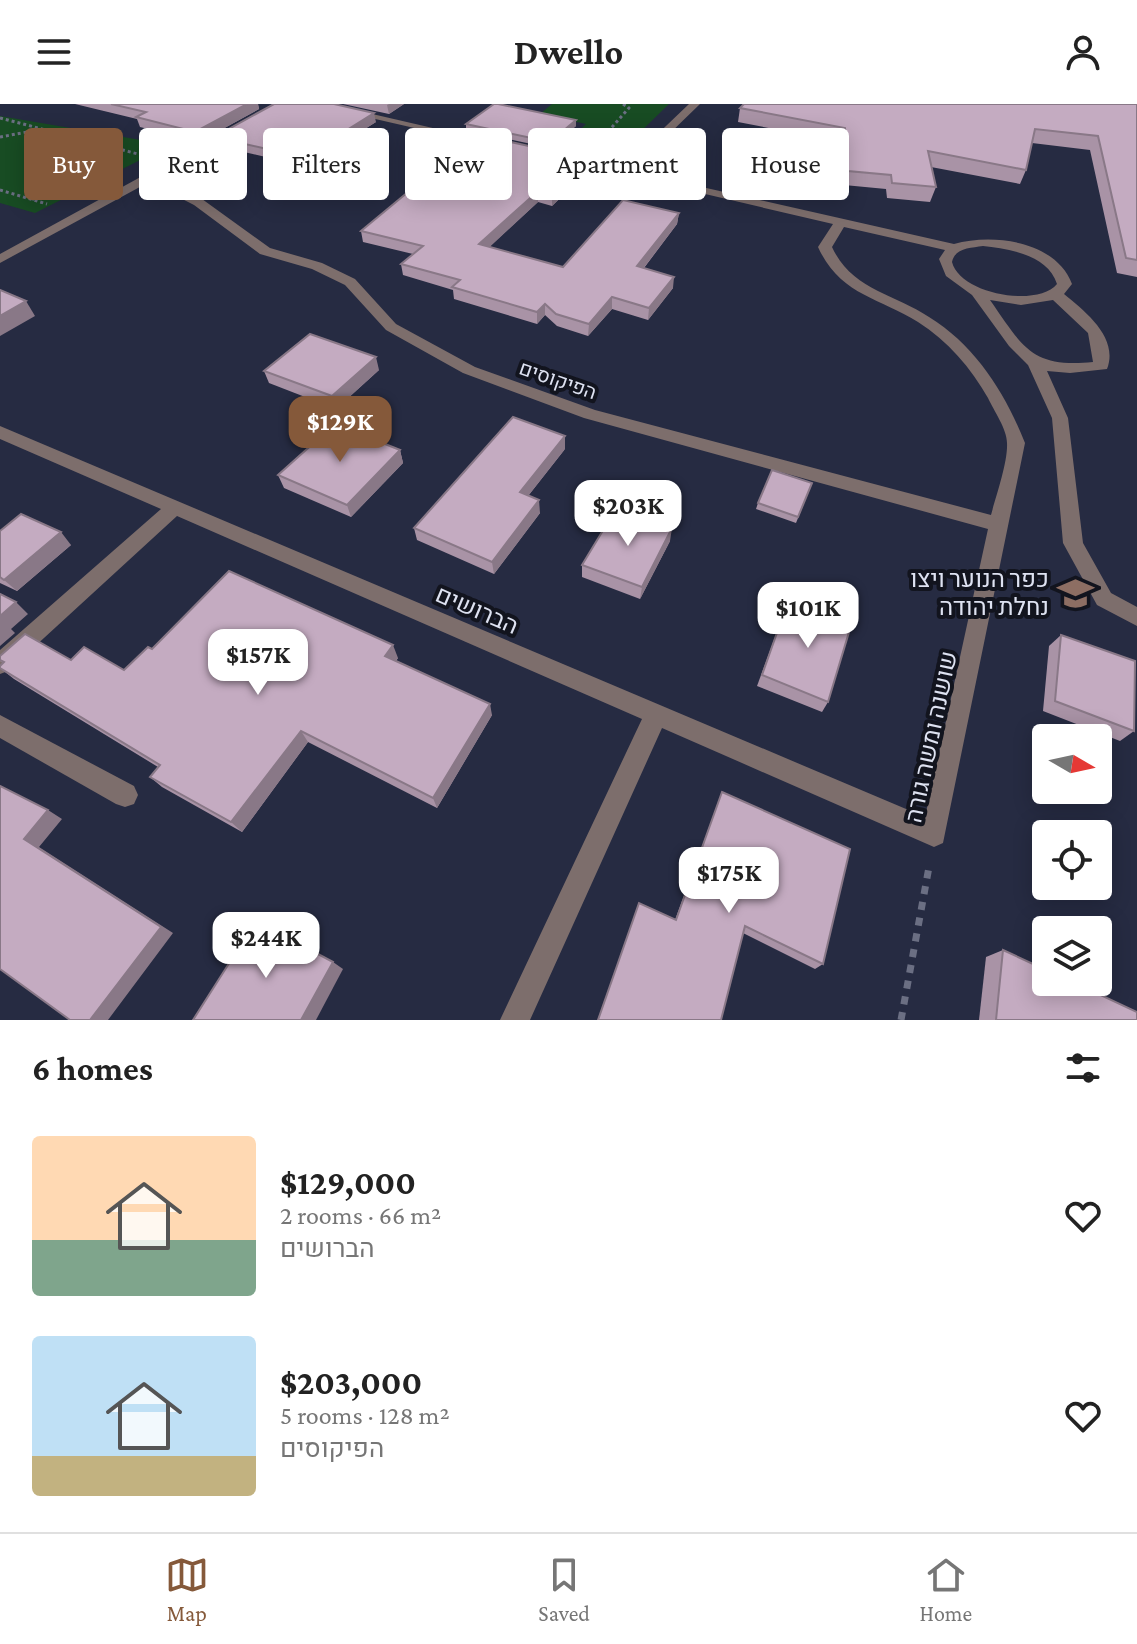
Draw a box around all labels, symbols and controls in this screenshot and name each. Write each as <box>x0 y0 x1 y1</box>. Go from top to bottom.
icon: menu <box>32 30 76 74</box>
icon: person <box>1061 30 1105 74</box>
text: Dwello <box>514 32 623 72</box>
chip: Buy <box>24 128 123 200</box>
chip: Rent <box>139 128 247 200</box>
chip: Filters <box>263 128 389 200</box>
chip: New <box>405 128 512 200</box>
chip: Apartment <box>528 128 706 200</box>
chip: House <box>722 128 849 200</box>
street label: הפיקוסים <box>517 357 599 403</box>
pin: $129K <box>284 396 396 464</box>
text: $129K <box>307 407 373 436</box>
pin: $203K <box>572 480 684 548</box>
text: $203K <box>593 491 663 520</box>
place label: כפר הנוער ויצו נחלת יהודה <box>910 565 1049 620</box>
school or university icon: כפר הנוער ויצו נחלת יהודה <box>1056 574 1094 612</box>
street label: הברושים <box>432 580 523 639</box>
pin: $101K <box>752 582 864 650</box>
text: $101K <box>776 593 840 622</box>
pin: $157K <box>202 629 314 697</box>
text: $157K <box>226 640 290 669</box>
street label: שושנה ומשה גורה <box>899 649 962 825</box>
north arrow <box>1032 724 1112 804</box>
map controls <box>1032 724 1112 996</box>
button: locate <box>1032 820 1112 900</box>
pin: $175K <box>673 847 785 915</box>
text: $175K <box>697 858 761 887</box>
pin: $244K <box>210 912 322 980</box>
button: layers <box>1032 916 1112 996</box>
text: $244K <box>231 923 301 952</box>
icon: filters <box>1061 1046 1105 1090</box>
text: 6 homes <box>32 1050 153 1087</box>
text: $129,000 <box>280 1164 416 1201</box>
icon: home <box>96 1168 192 1264</box>
icon: heart <box>1061 1194 1105 1238</box>
text: 2 rooms · 66 m² <box>280 1201 441 1230</box>
text: הברושים <box>280 1234 374 1263</box>
text: $203,000 <box>280 1364 422 1401</box>
icon: home <box>96 1368 192 1464</box>
icon: heart <box>1061 1394 1105 1438</box>
text: 5 rooms · 128 m² <box>280 1401 450 1430</box>
text: הפיקוסים <box>280 1434 384 1463</box>
tab: Map <box>165 1553 209 1626</box>
tab: Saved <box>538 1553 590 1626</box>
tab: Home <box>920 1553 972 1626</box>

